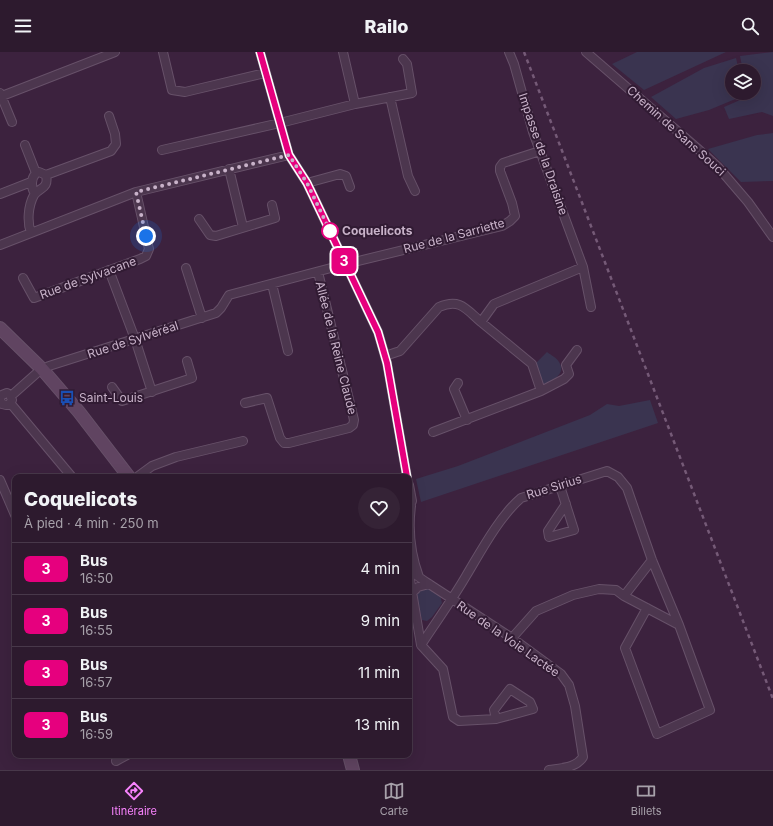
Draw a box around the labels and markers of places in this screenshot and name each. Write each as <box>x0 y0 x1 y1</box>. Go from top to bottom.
marker: Coquelicots <box>321 222 339 240</box>
place label: Coquelicots <box>342 223 413 238</box>
bus stop icon: Saint-Louis <box>58 389 76 407</box>
place label: Saint-Louis <box>79 390 143 405</box>

